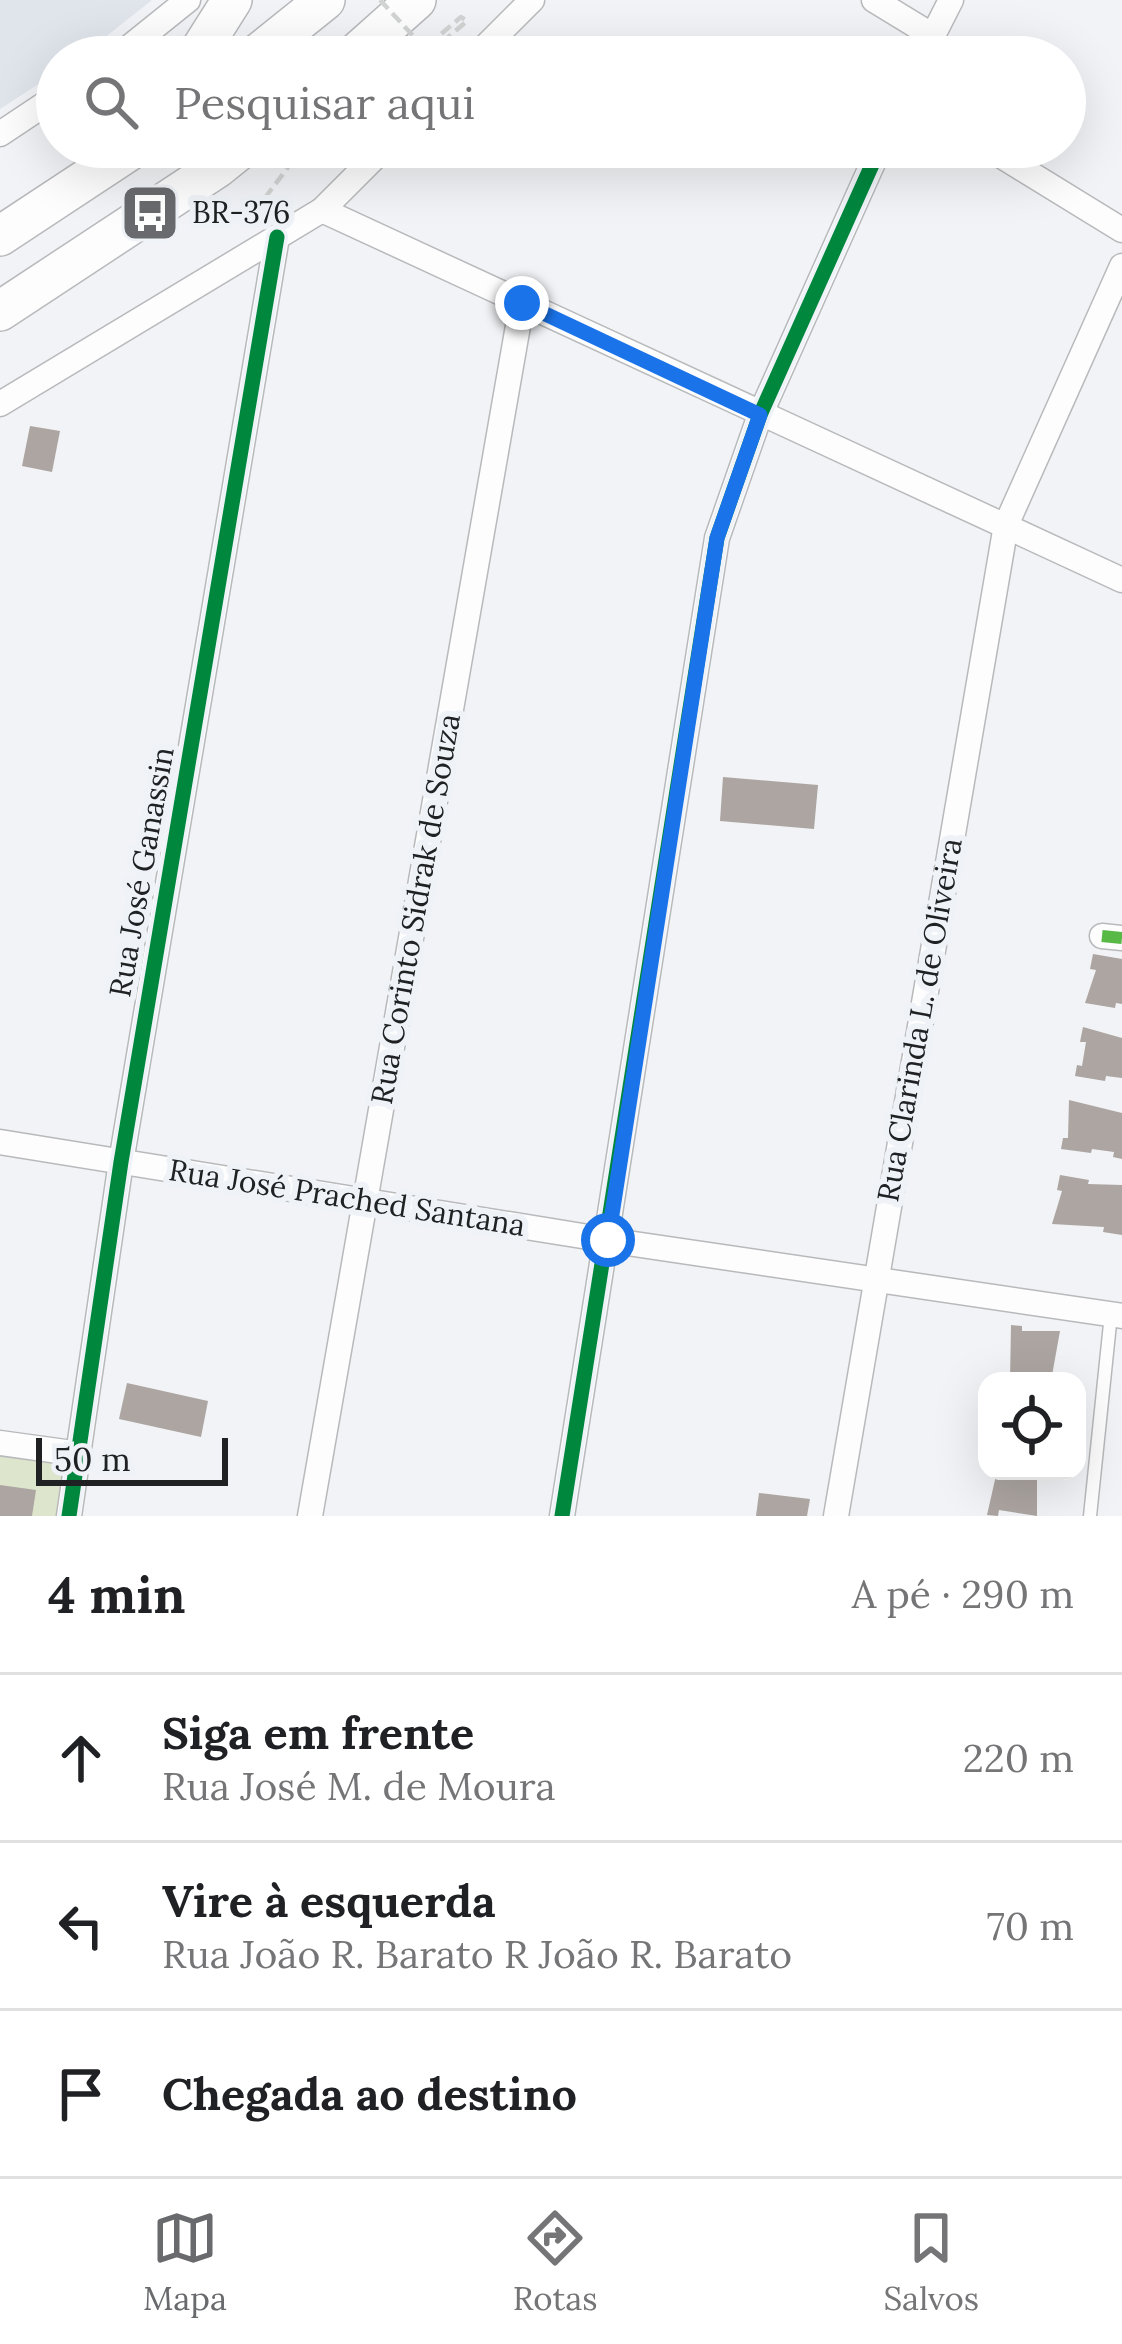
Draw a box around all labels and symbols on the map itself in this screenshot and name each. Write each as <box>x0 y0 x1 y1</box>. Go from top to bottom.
bus stop icon: BR-376 <box>119 182 181 244</box>
place label: BR-376 <box>192 193 290 231</box>
route end <box>495 276 549 330</box>
street label: Rua Corinto Sidrak de Souza <box>362 711 468 1107</box>
street label: Rua José Ganassin <box>100 744 182 1000</box>
street label: Rua Clarinda L. de Oliveira <box>868 835 970 1205</box>
street label: Rua José Prached Santana <box>166 1150 528 1244</box>
route start <box>581 1213 635 1267</box>
scale bar <box>36 1432 228 1485</box>

